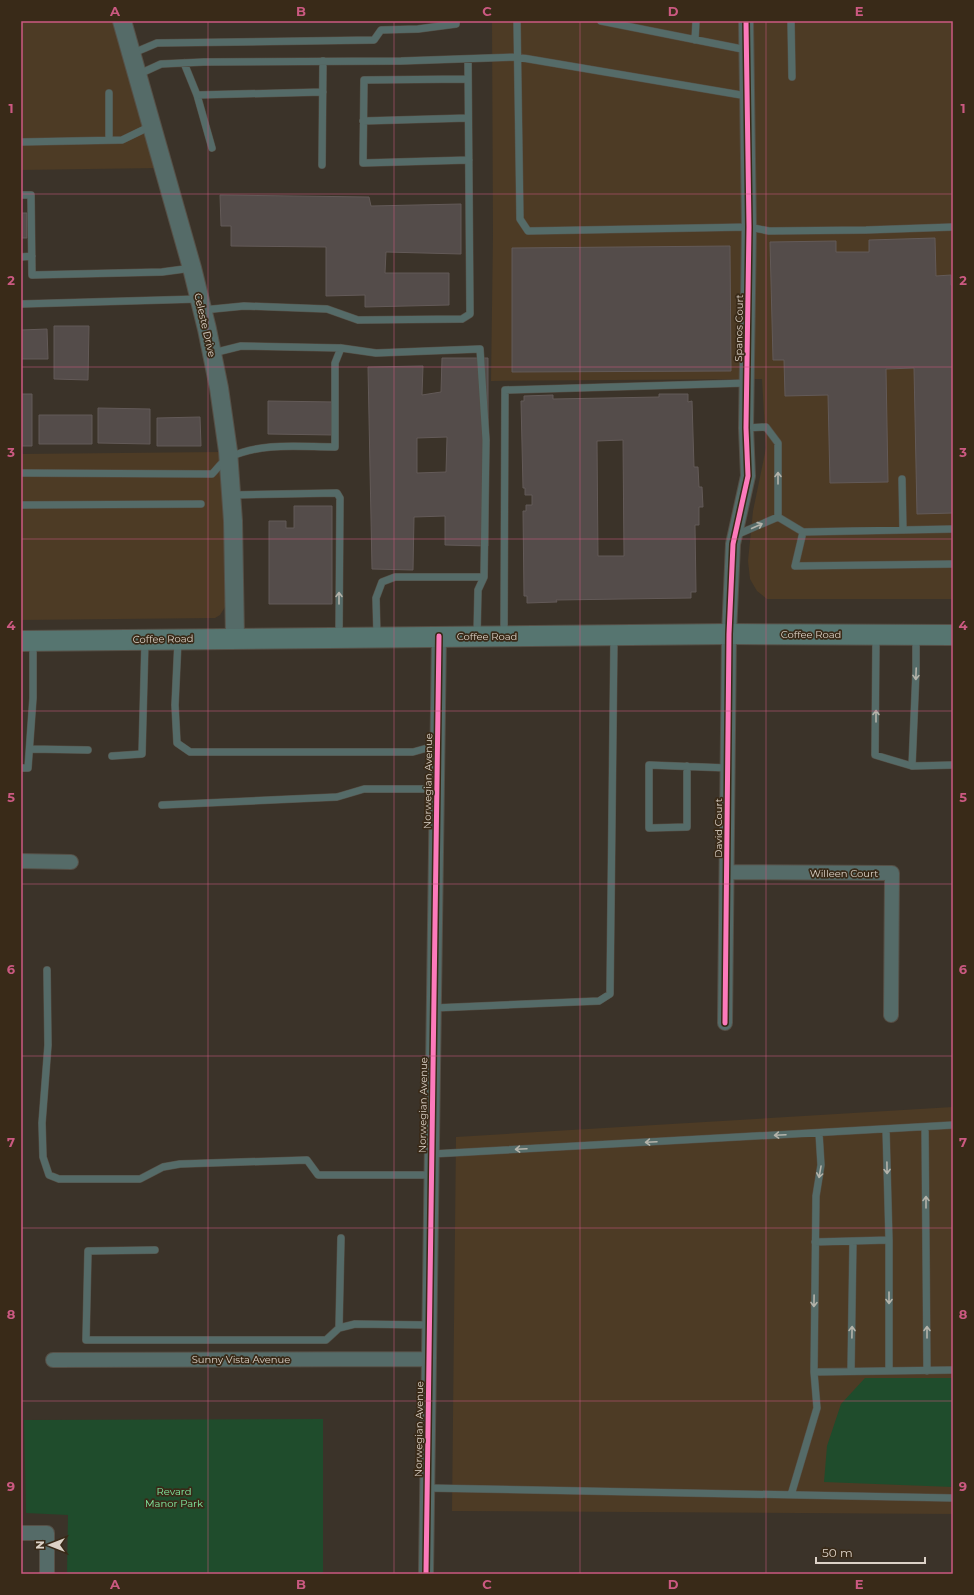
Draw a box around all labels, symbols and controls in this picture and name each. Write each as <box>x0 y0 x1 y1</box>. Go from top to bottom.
text: A <box>109 3 121 19</box>
text: B <box>296 3 306 19</box>
text: C <box>482 3 492 19</box>
text: D <box>668 3 679 19</box>
text: E <box>855 3 864 19</box>
text: 1 <box>8 100 14 116</box>
text: 1 <box>960 100 966 116</box>
text: 2 <box>7 272 15 288</box>
text: 2 <box>959 272 967 288</box>
street label: Celeste Drive <box>191 292 219 358</box>
street label: Spanos Court <box>732 294 746 362</box>
text: 3 <box>6 444 15 460</box>
text: 3 <box>958 444 967 460</box>
one-way arrow <box>774 472 782 485</box>
one-way arrow <box>751 522 763 529</box>
one-way arrow <box>335 592 343 605</box>
text: 4 <box>7 617 16 633</box>
text: 4 <box>959 617 968 633</box>
street label: Coffee Road <box>781 628 841 641</box>
street label: Coffee Road <box>457 630 517 643</box>
street label: Coffee Road <box>133 632 193 646</box>
one-way arrow <box>912 667 920 680</box>
one-way arrow <box>872 710 880 723</box>
street label: Norwegian Avenue <box>421 733 435 829</box>
text: 5 <box>7 789 15 805</box>
text: 5 <box>959 789 967 805</box>
street label: David Court <box>712 798 725 858</box>
street label: Willeen Court <box>810 867 878 880</box>
text: 6 <box>7 961 16 977</box>
text: 6 <box>959 961 968 977</box>
street label: Norwegian Avenue <box>416 1057 430 1153</box>
one-way arrow <box>774 1131 787 1139</box>
text: 7 <box>7 1134 15 1150</box>
text: 7 <box>959 1134 967 1150</box>
one-way arrow <box>645 1139 658 1146</box>
one-way arrow <box>515 1146 528 1153</box>
one-way arrow <box>883 1161 891 1174</box>
one-way arrow <box>816 1165 824 1178</box>
one-way arrow <box>922 1196 930 1209</box>
one-way arrow <box>885 1291 893 1304</box>
one-way arrow <box>810 1294 818 1307</box>
text: 8 <box>7 1306 16 1322</box>
text: 8 <box>959 1306 968 1322</box>
one-way arrow <box>848 1326 855 1339</box>
one-way arrow <box>923 1326 931 1339</box>
street label: Sunny Vista Avenue <box>192 1353 290 1366</box>
street label: Norwegian Avenue <box>412 1381 426 1477</box>
text: 9 <box>7 1478 15 1494</box>
text: 9 <box>959 1478 967 1494</box>
park label: Revard Manor Park <box>145 1485 203 1510</box>
north arrow <box>30 1525 70 1565</box>
scale bar <box>816 1539 925 1565</box>
text: N <box>33 1541 47 1549</box>
text: 50 m <box>822 1545 853 1560</box>
text: A <box>109 1576 121 1592</box>
text: B <box>296 1576 306 1592</box>
text: C <box>482 1576 492 1592</box>
text: D <box>668 1576 679 1592</box>
text: E <box>855 1576 864 1592</box>

